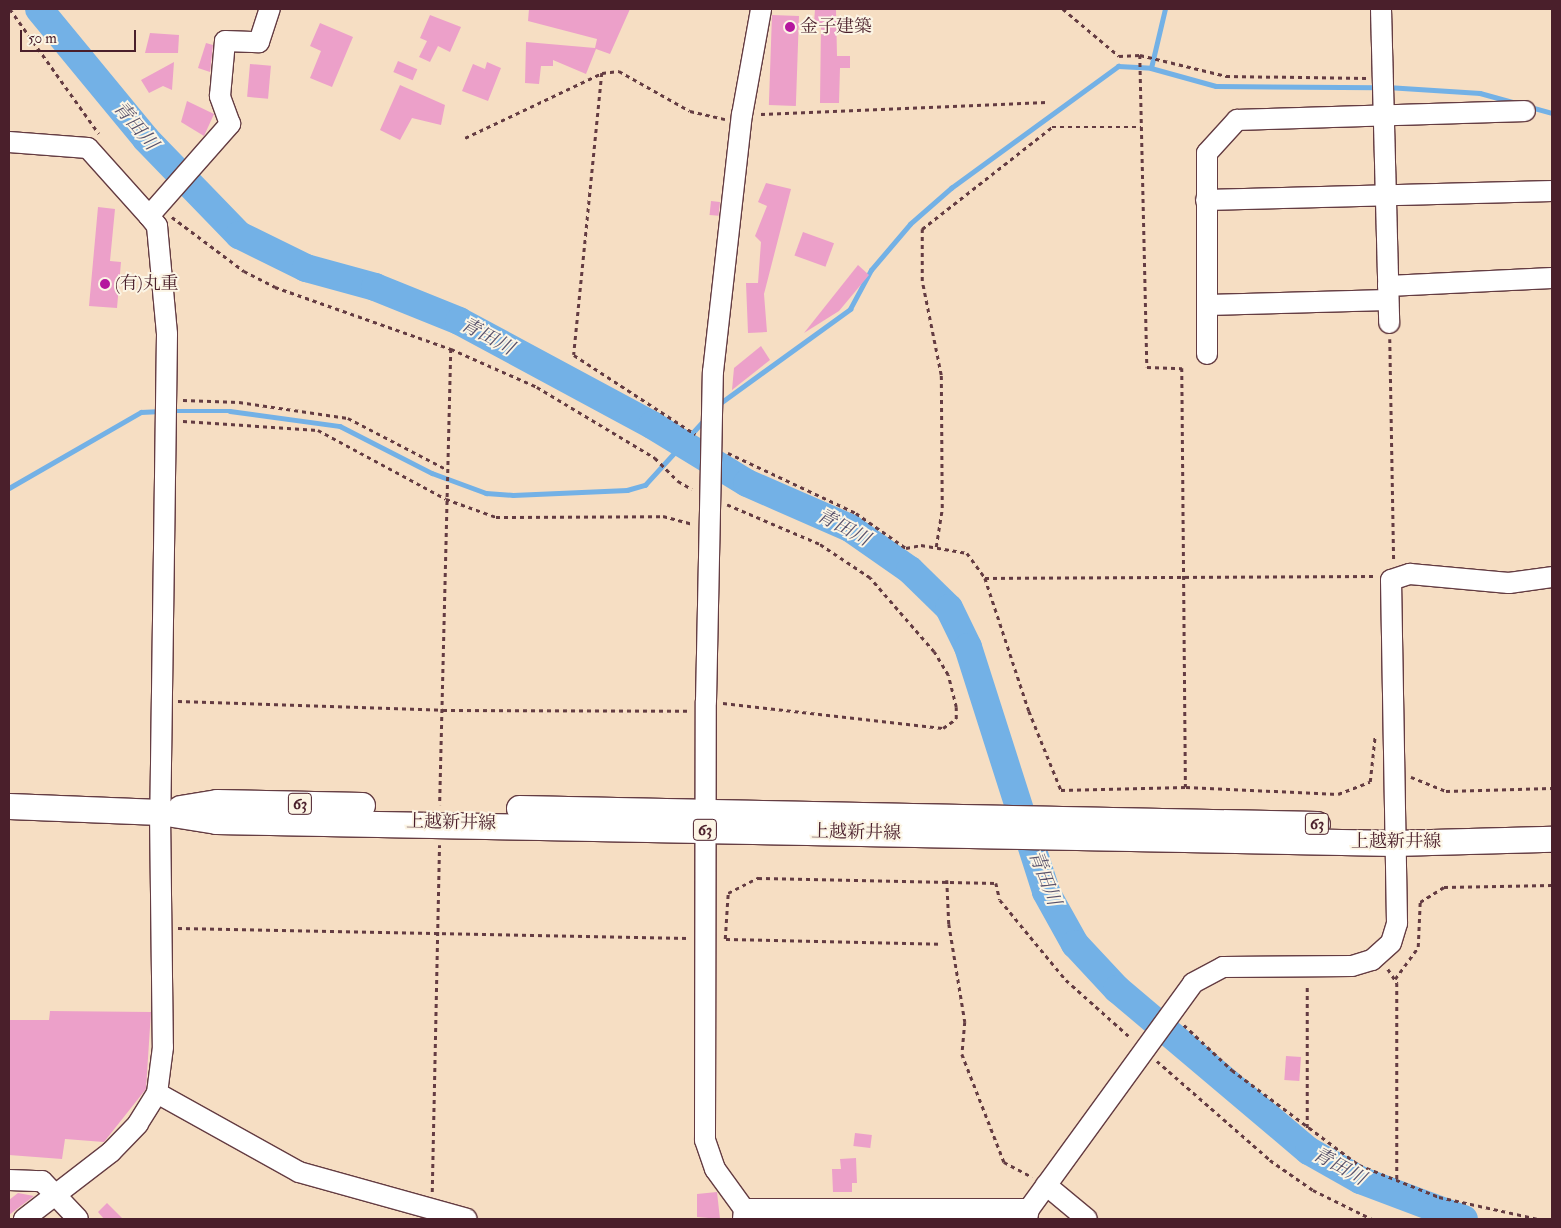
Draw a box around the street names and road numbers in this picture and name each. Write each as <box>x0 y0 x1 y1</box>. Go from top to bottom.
road number: 63 <box>288 791 312 818</box>
street label: 上越新井線 <box>406 811 496 835</box>
road number: 63 <box>1304 811 1330 838</box>
road number: 63 <box>692 816 718 844</box>
street label: 上越新井線 <box>811 821 901 845</box>
street label: 上越新井線 <box>1351 831 1441 853</box>

